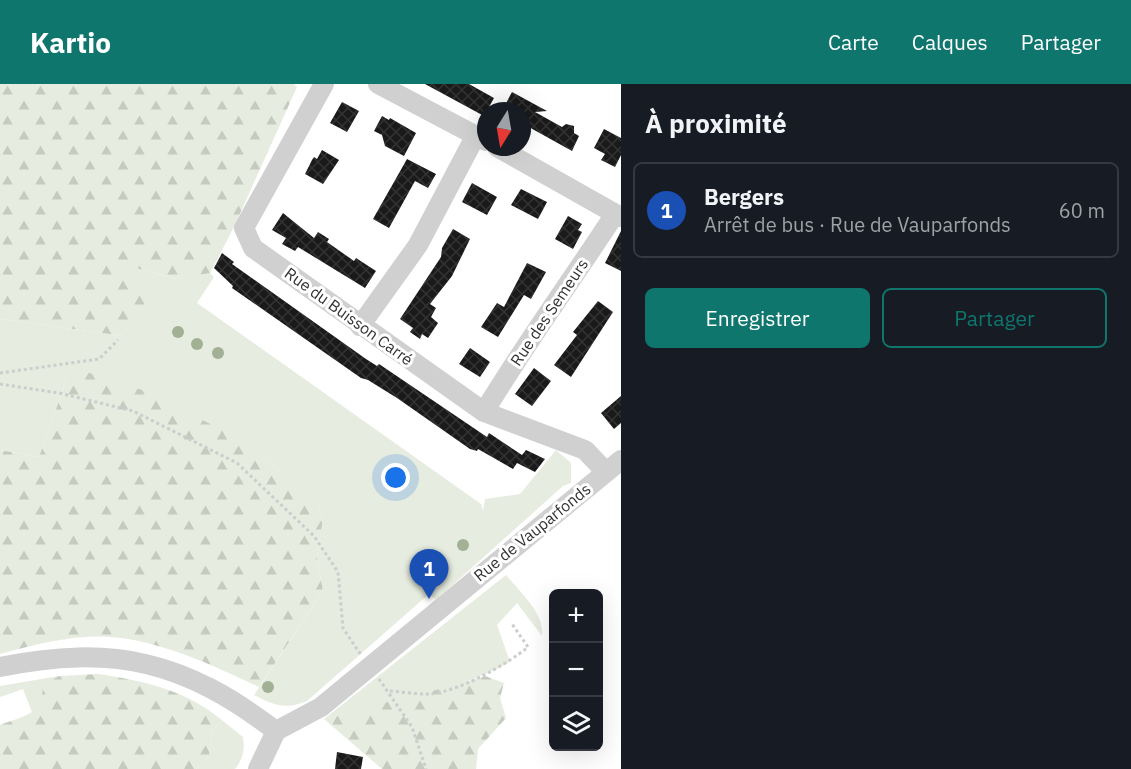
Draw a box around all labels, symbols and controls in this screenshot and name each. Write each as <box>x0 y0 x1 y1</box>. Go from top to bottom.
text: Kartio <box>30 24 111 61</box>
text: Carte <box>828 28 879 56</box>
text: Calques <box>912 28 988 56</box>
text: Partager <box>1021 28 1101 56</box>
north arrow <box>477 102 531 156</box>
text: À proximité <box>645 106 787 140</box>
text: Bergers <box>704 182 784 211</box>
text: 1 <box>661 197 673 224</box>
text: 60 m <box>1059 197 1105 224</box>
text: Arrêt de bus · Rue de Vauparfonds <box>704 211 1011 238</box>
street label: Rue des Semeurs <box>506 255 592 369</box>
street label: Rue du Buisson Carré <box>281 263 417 369</box>
button: Enregistrer <box>645 288 870 348</box>
button: Partager <box>882 288 1107 348</box>
your location <box>381 463 410 492</box>
street label: Rue de Vauparfonds <box>470 479 594 585</box>
pin: 1 <box>410 550 448 599</box>
map controls <box>549 589 603 751</box>
button: + <box>549 589 603 643</box>
button: − <box>549 643 603 697</box>
button: layers <box>549 697 603 751</box>

